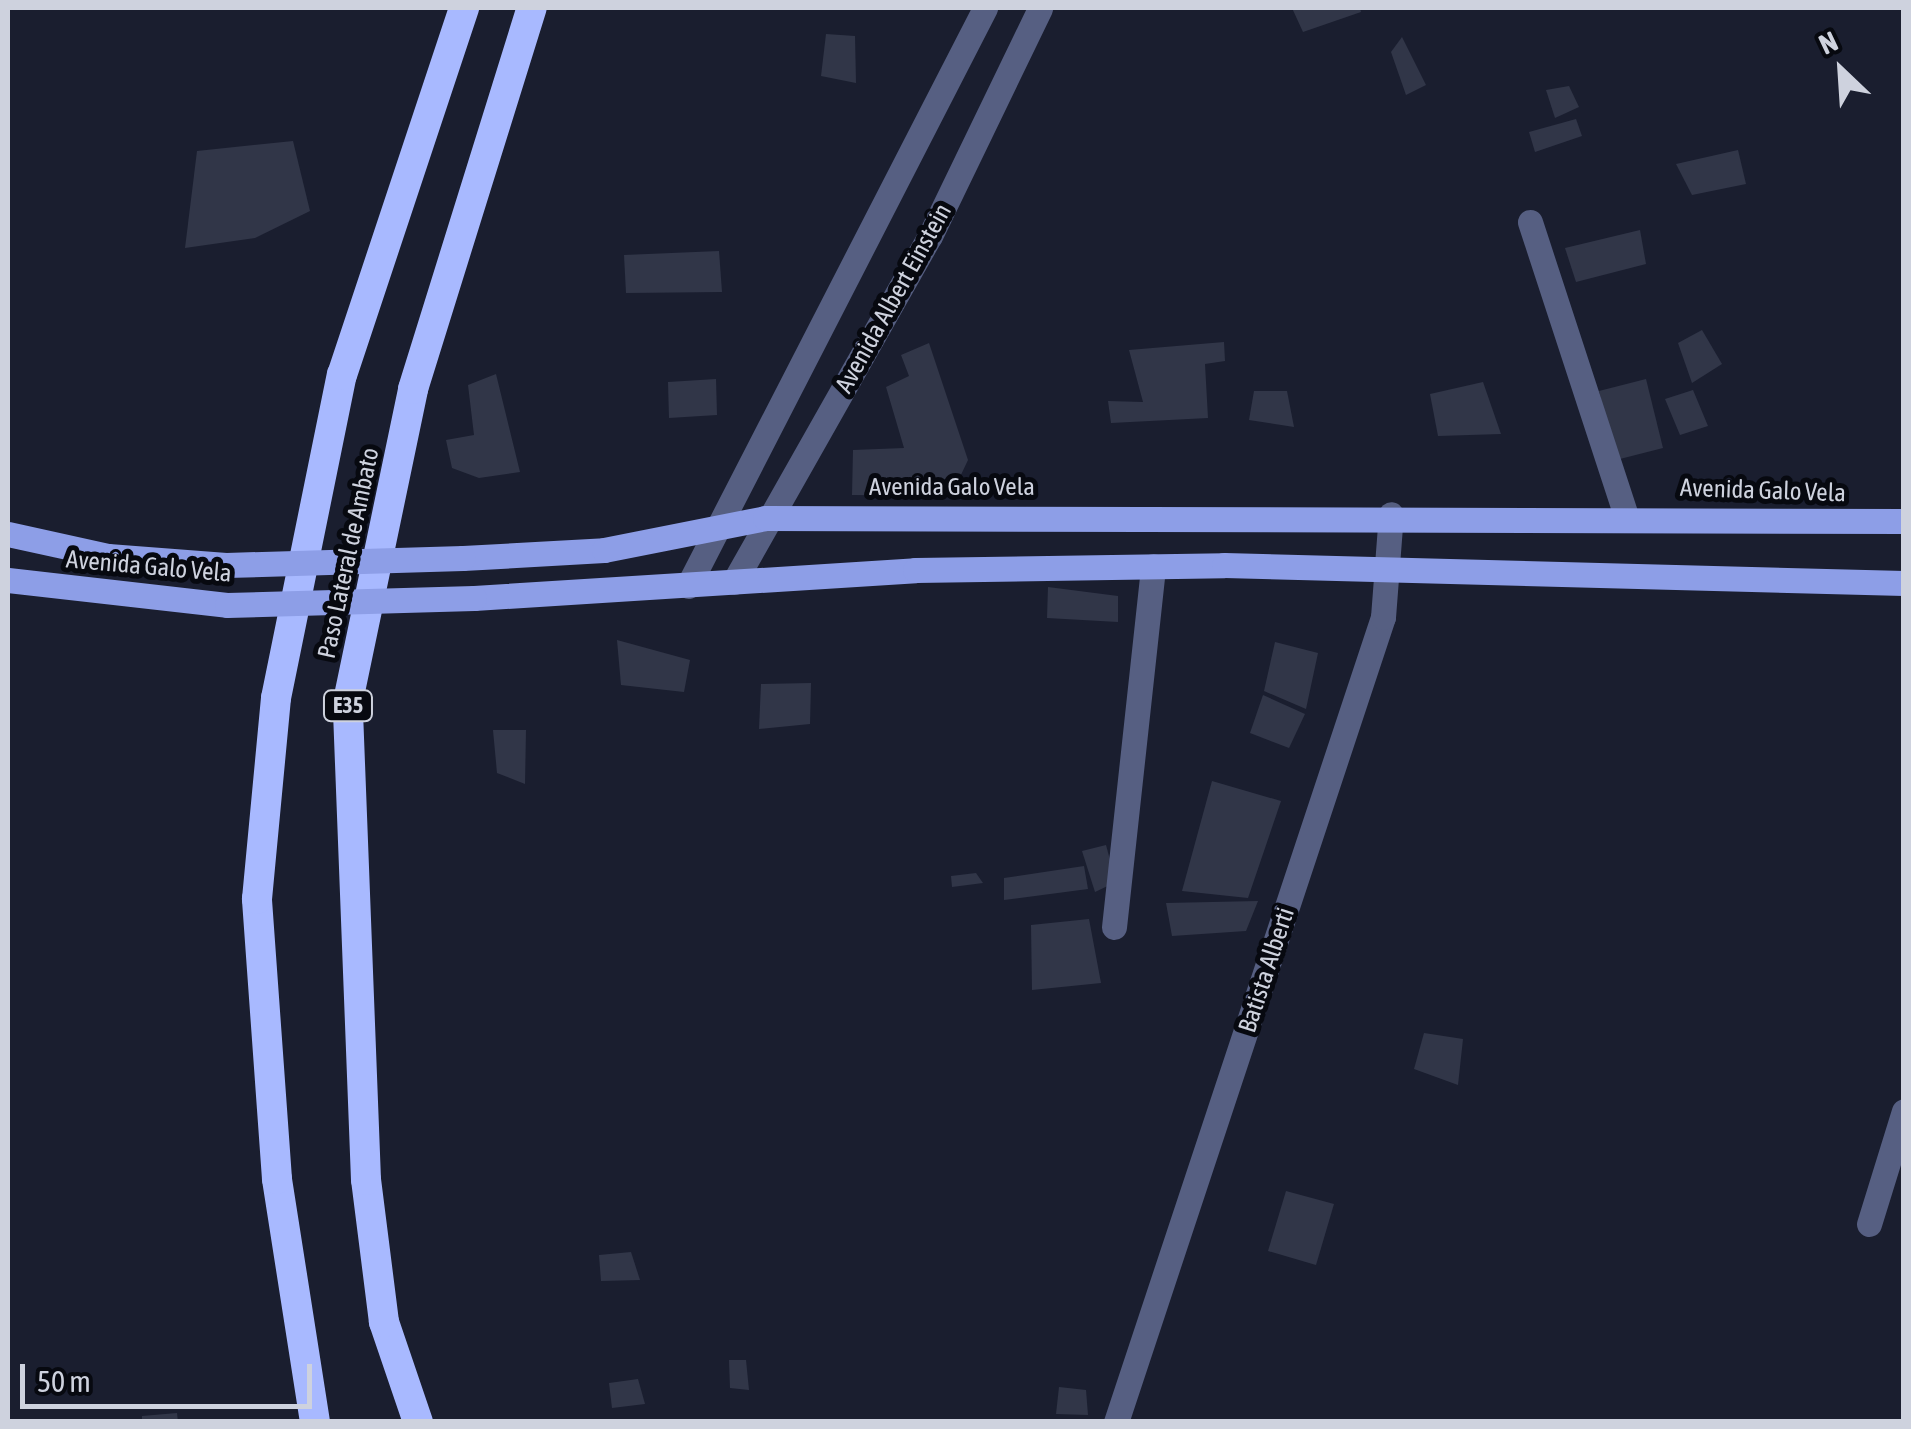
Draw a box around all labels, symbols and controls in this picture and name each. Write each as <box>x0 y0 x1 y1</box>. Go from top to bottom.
north arrow <box>1791 20 1891 120</box>
text: N <box>1814 25 1843 61</box>
street label: Avenida Albert Einstein <box>829 198 957 398</box>
street label: Paso Lateral de Ambato <box>311 445 385 661</box>
street label: Avenida Galo Vela <box>869 471 1035 501</box>
street label: Avenida Galo Vela <box>1680 472 1846 508</box>
street label: Avenida Galo Vela <box>65 544 233 588</box>
road number: E35 <box>320 689 376 723</box>
street label: Batista Alberti <box>1232 904 1300 1036</box>
scale bar <box>25 1344 318 1406</box>
text: 50 m <box>37 1364 91 1398</box>

